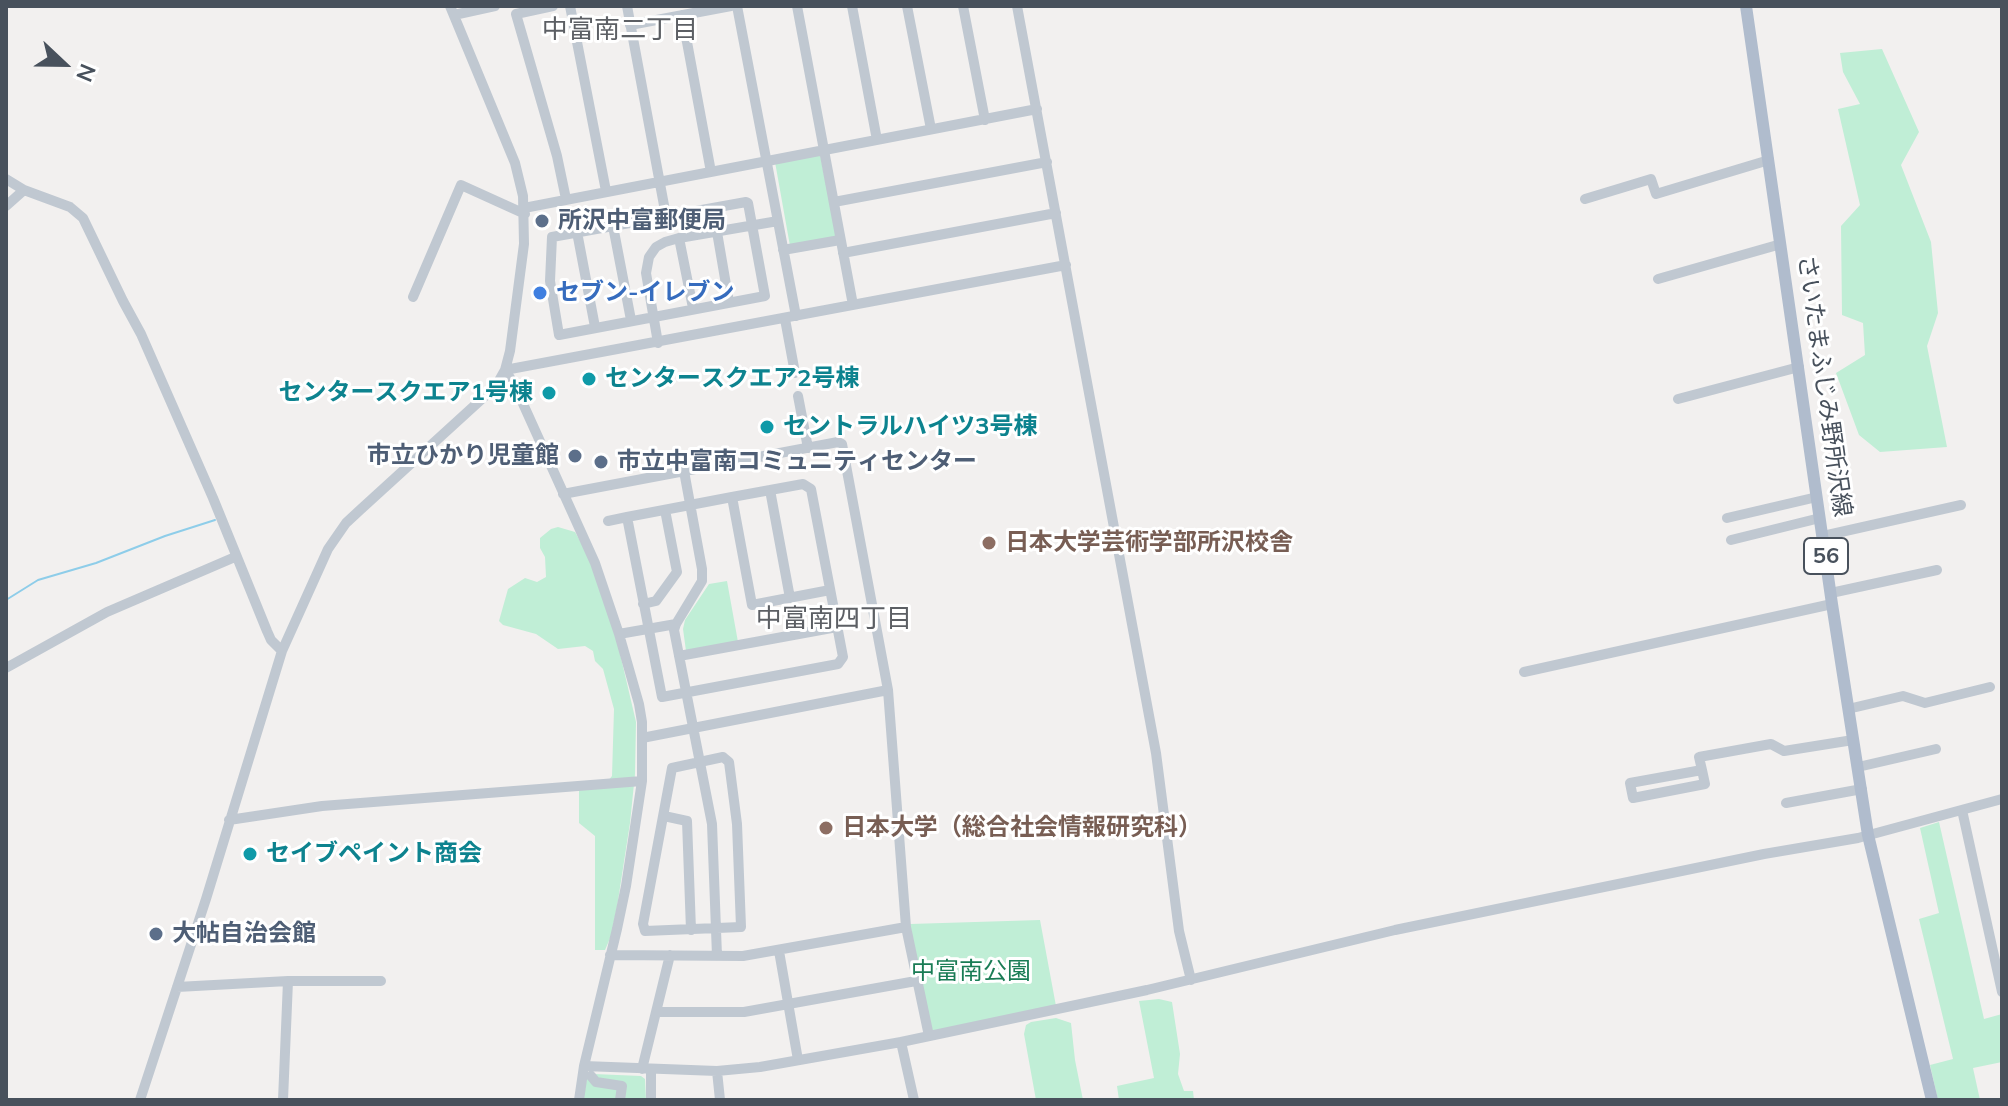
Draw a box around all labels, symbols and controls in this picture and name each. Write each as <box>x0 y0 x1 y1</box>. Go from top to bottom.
district label: 中富南二丁目 <box>542 14 698 46</box>
north arrow <box>24 24 104 104</box>
text: N <box>70 60 102 86</box>
place label: 所沢中富郵便局 <box>558 207 726 235</box>
marker: 所沢中富郵便局 <box>533 212 551 230</box>
street label: さいたまふじみ野所沢線 <box>1791 253 1857 519</box>
place label: セブン-イレブン <box>556 279 735 307</box>
marker: セブン-イレブン <box>531 284 549 302</box>
place label: センタースクエア2号棟 <box>605 365 859 393</box>
marker: センタースクエア2号棟 <box>580 370 598 388</box>
place label: センタースクエア1号棟 <box>279 379 533 407</box>
marker: センタースクエア1号棟 <box>540 384 558 402</box>
place label: セントラルハイツ3号棟 <box>783 413 1037 441</box>
marker: セントラルハイツ3号棟 <box>758 418 776 436</box>
place label: 市立ひかり児童館 <box>367 442 559 470</box>
marker: 市立ひかり児童館 <box>566 447 584 465</box>
place label: 市立中富南コミュニティセンター <box>617 448 977 476</box>
marker: 市立中富南コミュニティセンター <box>592 453 610 471</box>
place label: 日本大学芸術学部所沢校舎 <box>1005 529 1293 557</box>
marker: 日本大学芸術学部所沢校舎 <box>980 534 998 552</box>
road number: 56 <box>1804 538 1848 574</box>
district label: 中富南四丁目 <box>756 603 912 635</box>
place label: 日本大学（総合社会情報研究科） <box>842 814 1202 842</box>
marker: 日本大学（総合社会情報研究科） <box>817 819 835 837</box>
place label: セイブペイント商会 <box>266 840 482 868</box>
marker: セイブペイント商会 <box>241 845 259 863</box>
place label: 大帖自治会館 <box>172 920 316 948</box>
marker: 大帖自治会館 <box>147 925 165 943</box>
park label: 中富南公園 <box>911 958 1031 986</box>

